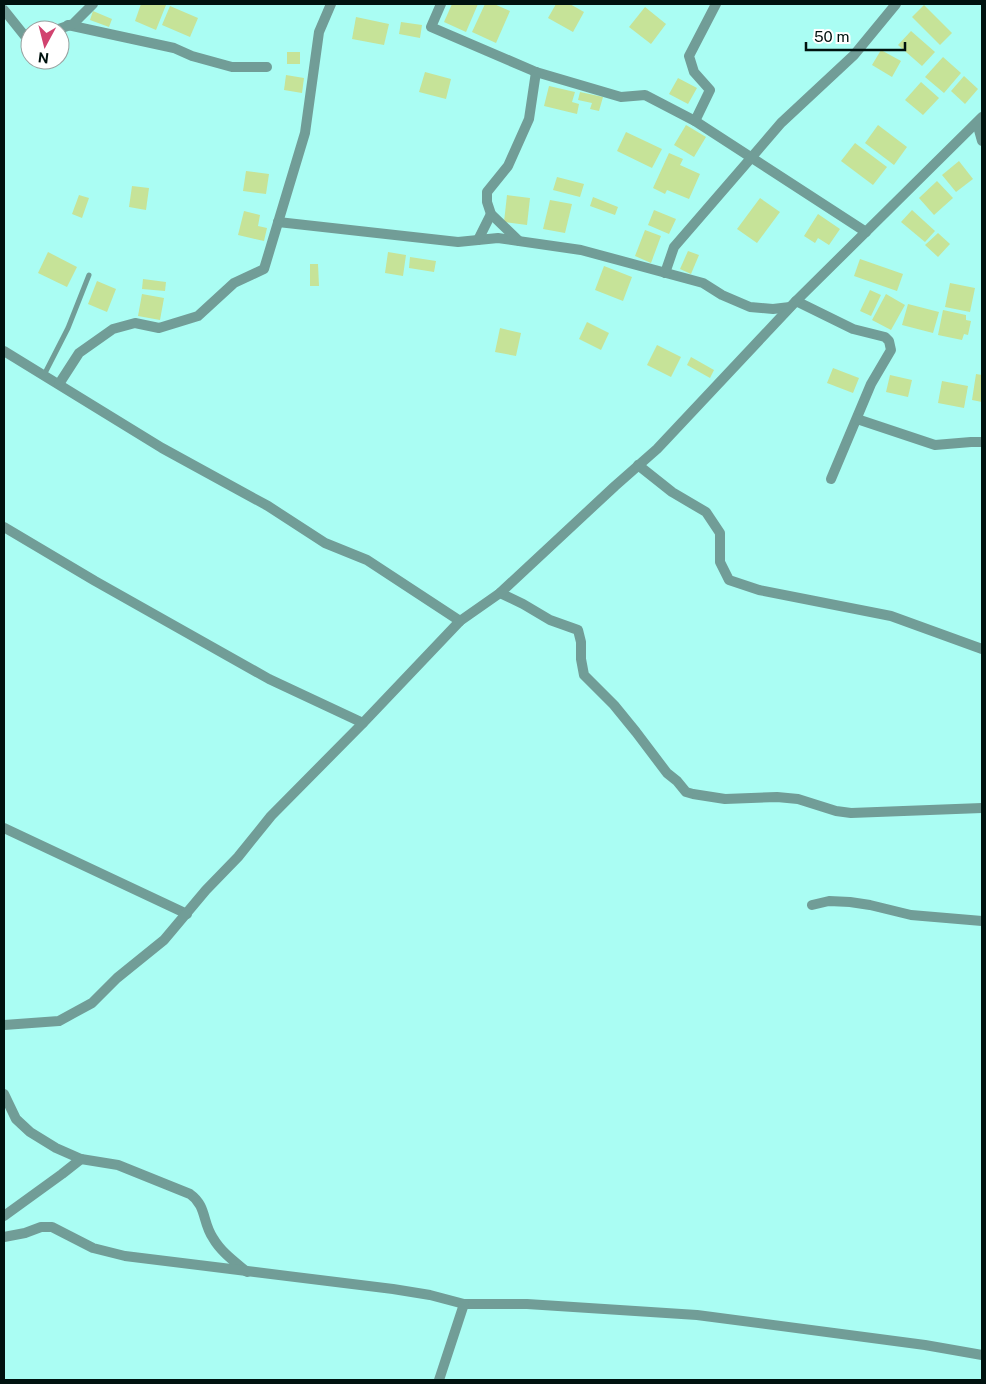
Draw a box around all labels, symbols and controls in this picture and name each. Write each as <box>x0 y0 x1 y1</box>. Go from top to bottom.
north arrow <box>20 20 70 70</box>
scale bar <box>806 20 905 52</box>
text: 50 m <box>814 28 849 45</box>
text: N <box>37 49 50 67</box>

